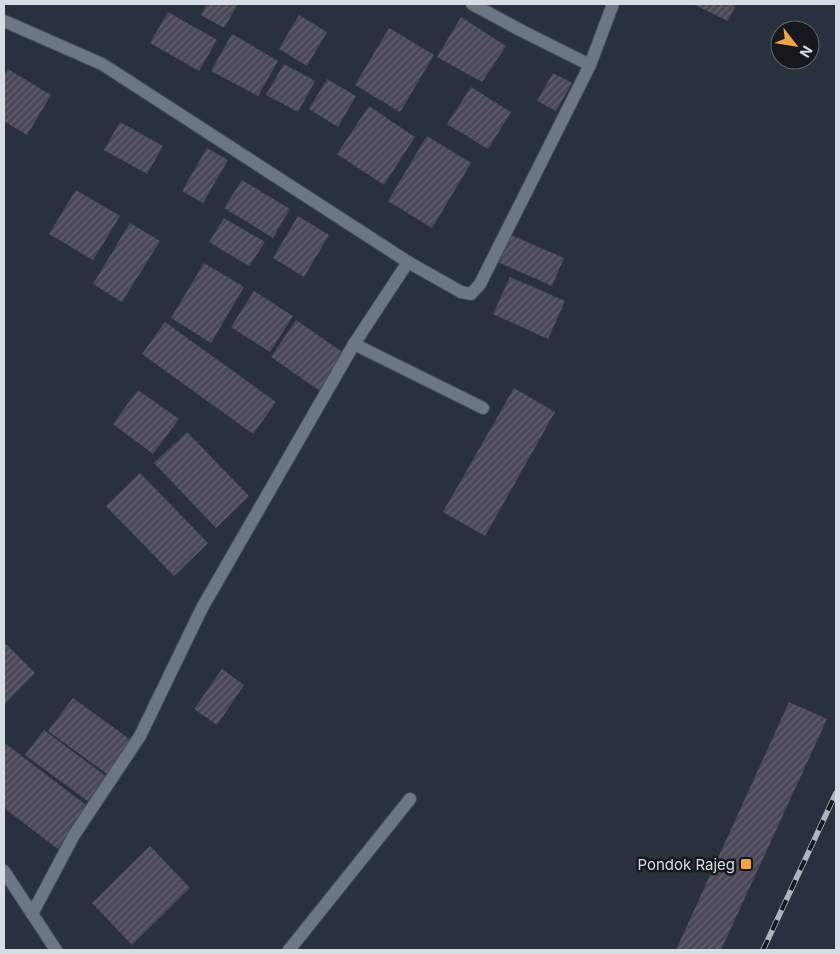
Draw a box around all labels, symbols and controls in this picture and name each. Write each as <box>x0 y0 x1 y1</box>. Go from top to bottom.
north arrow <box>770 20 820 70</box>
text: N <box>797 43 817 61</box>
place label: Pondok Rajeg <box>637 855 735 874</box>
marker: Pondok Rajeg <box>739 857 753 871</box>

